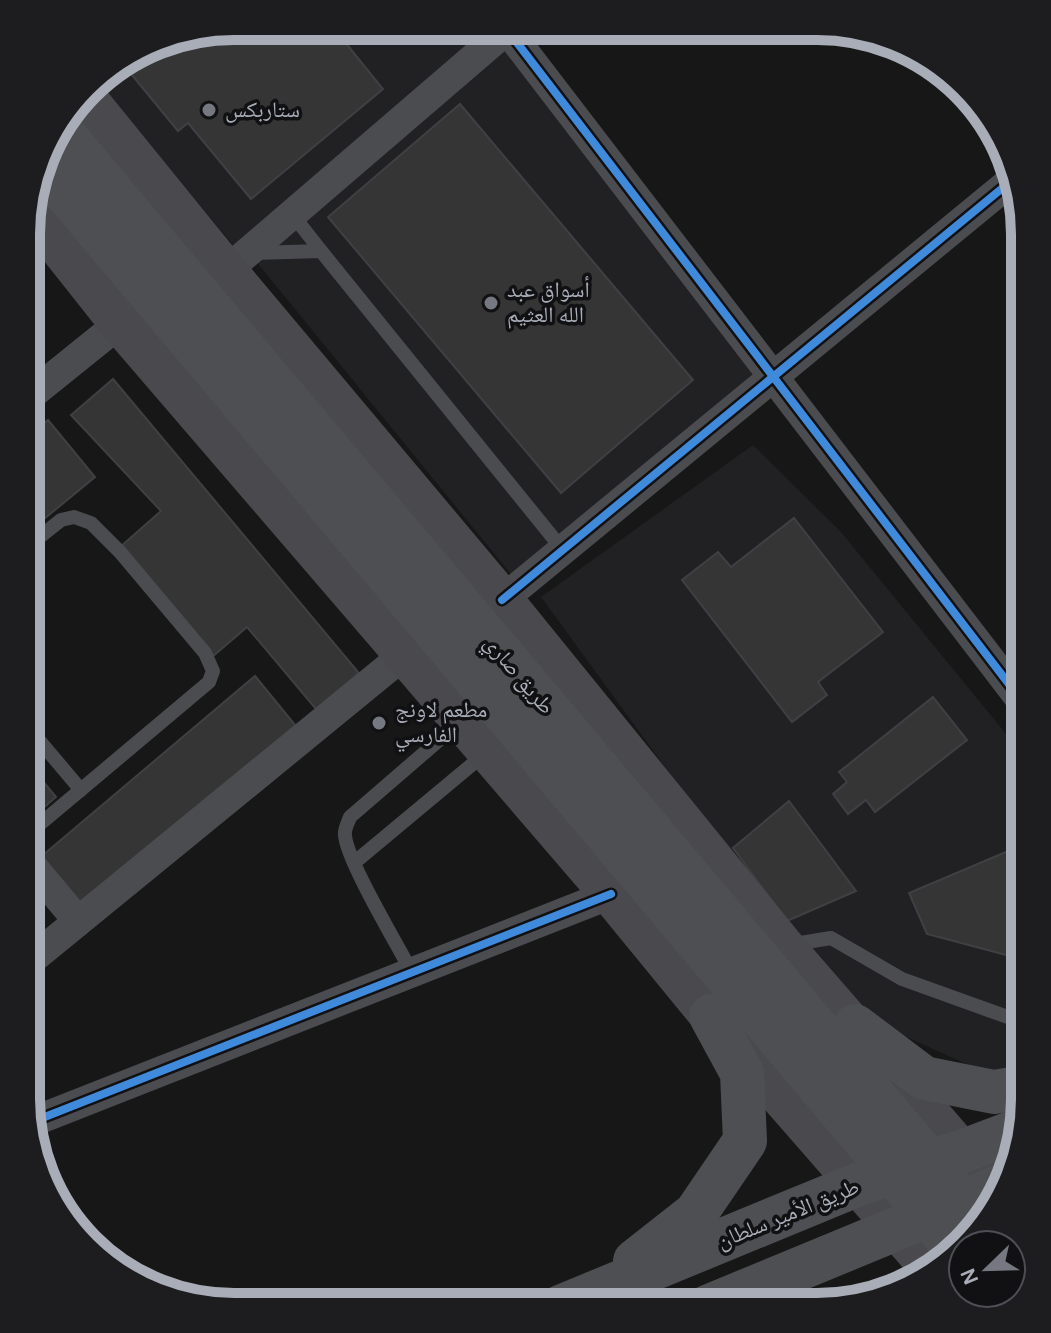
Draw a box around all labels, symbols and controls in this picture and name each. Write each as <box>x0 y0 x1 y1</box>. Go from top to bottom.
place label: ستاربكس <box>225 97 300 123</box>
marker: ستاربكس <box>200 101 218 119</box>
place label: أسواق عبد الله العثيم <box>507 276 590 329</box>
marker: أسواق عبد الله العثيم <box>482 294 500 312</box>
street label: طريق صاري <box>476 630 560 722</box>
place label: مطعم لاونج الفارسي <box>395 697 487 752</box>
marker: مطعم لاونج الفارسي <box>370 714 388 732</box>
street label: طريق الأمير سلطان <box>713 1174 863 1254</box>
north arrow <box>947 1229 1027 1309</box>
text: N <box>954 1264 985 1289</box>

